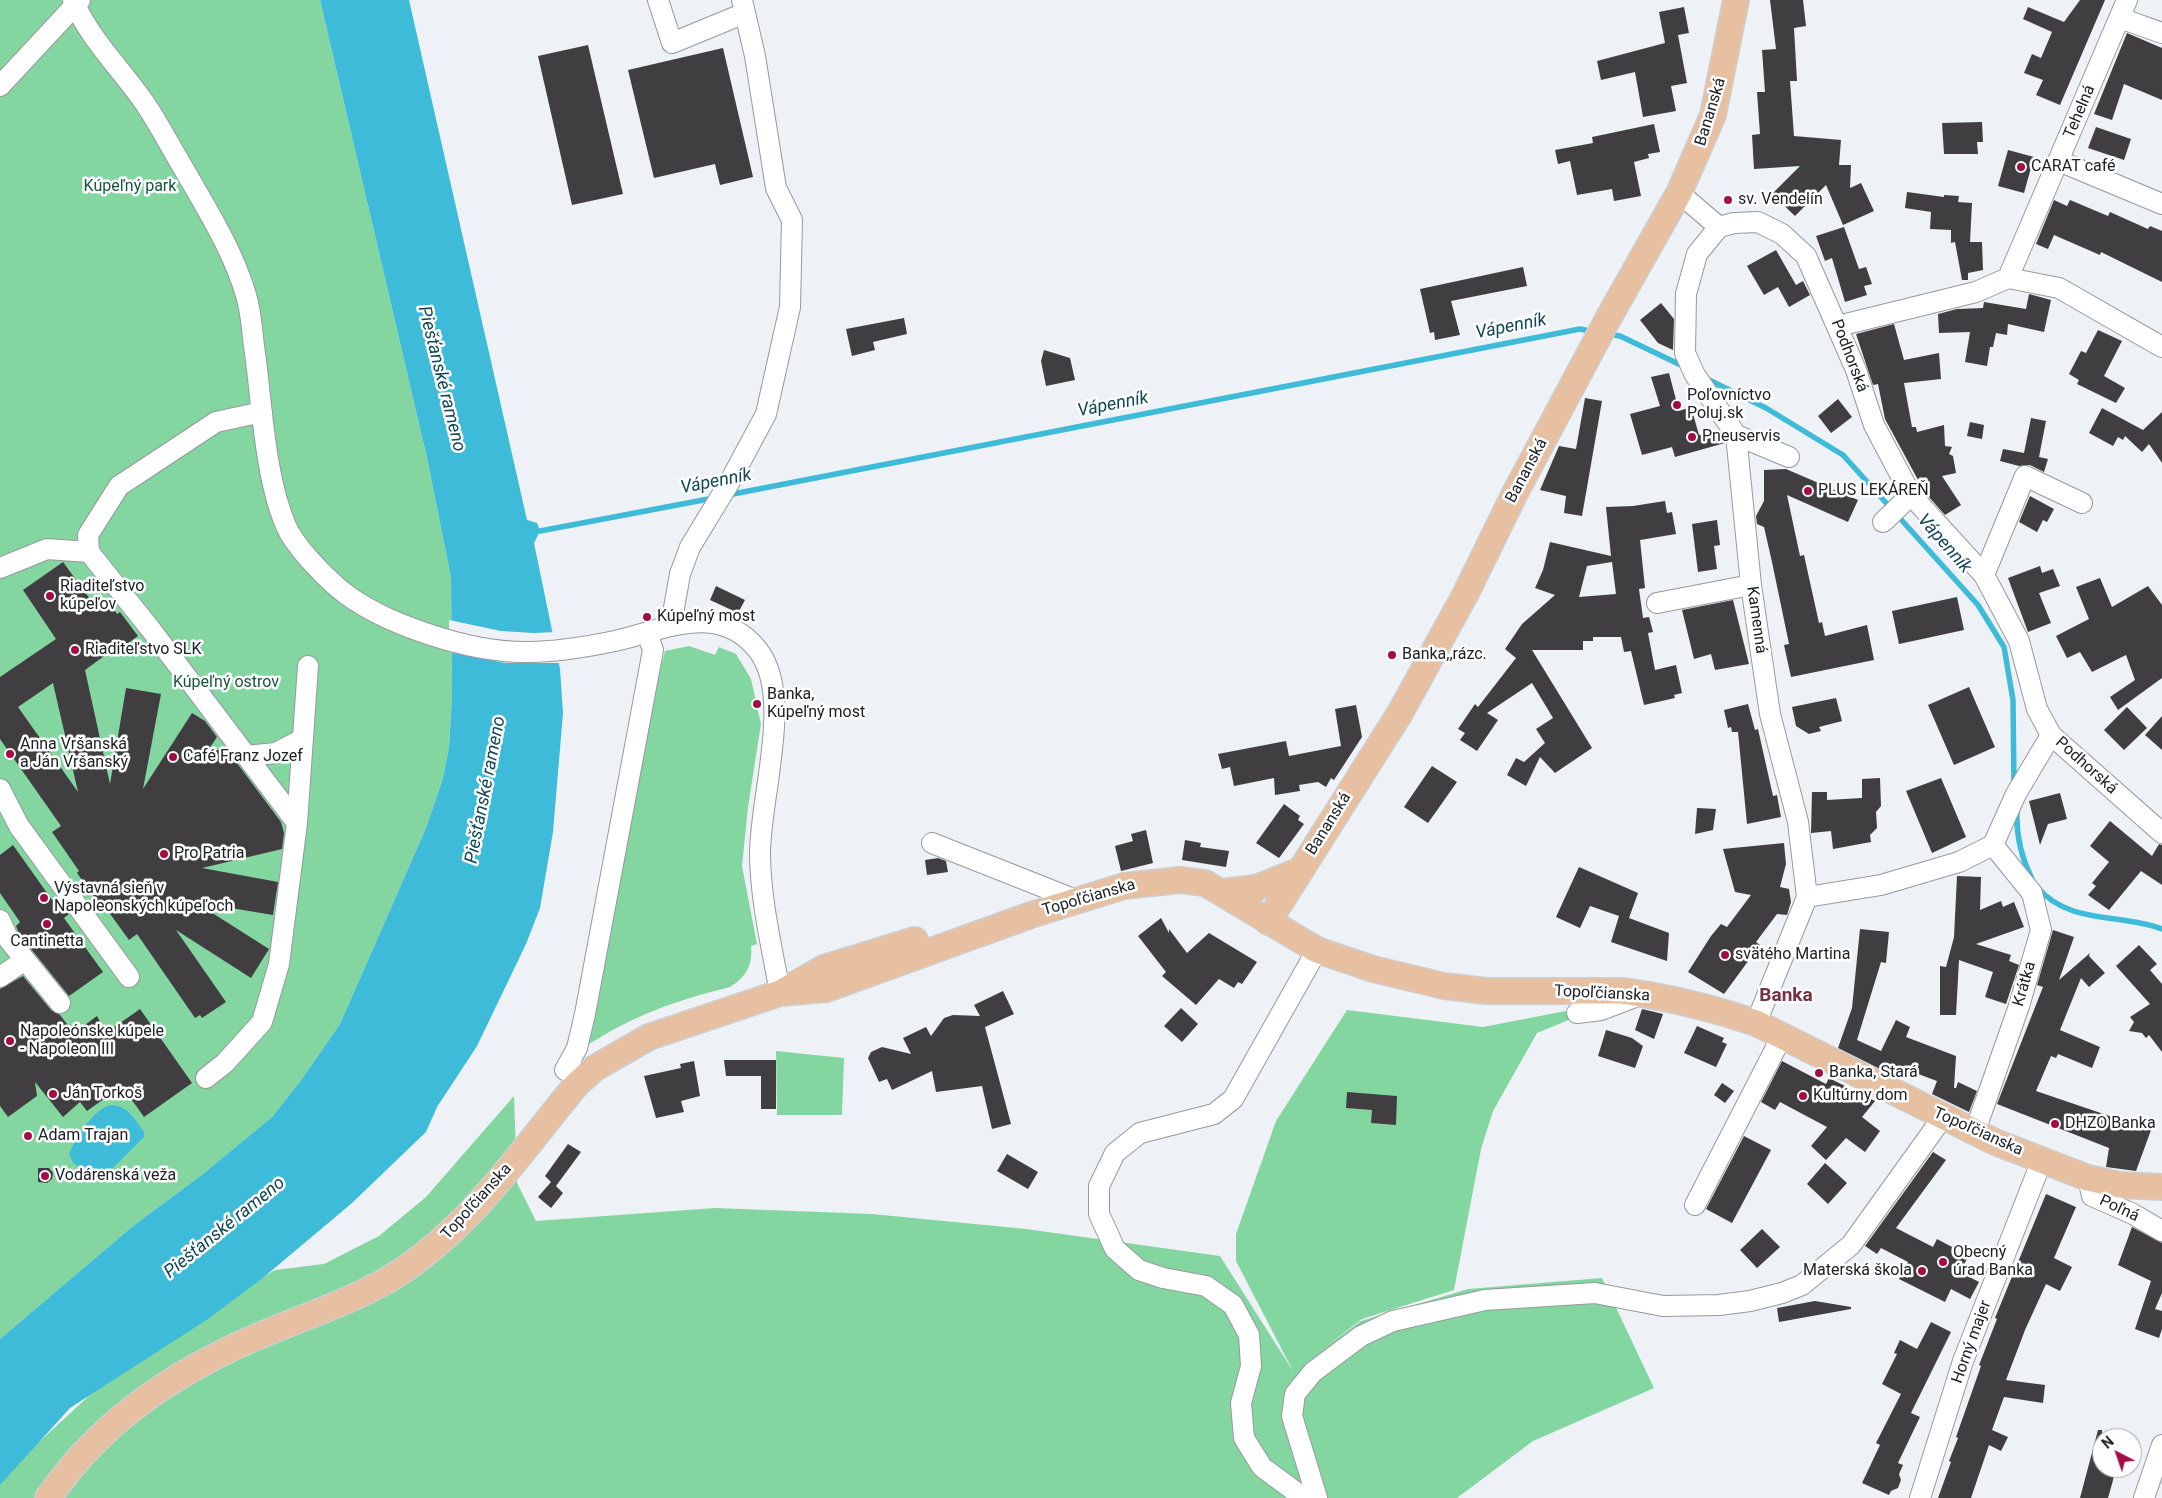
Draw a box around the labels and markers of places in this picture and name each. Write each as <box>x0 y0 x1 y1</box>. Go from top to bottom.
place label: CARAT café <box>2031 157 2116 177</box>
marker: CARAT café <box>2015 161 2027 173</box>
place label: sv. Vendelín <box>1738 190 1823 210</box>
marker: sv. Vendelín <box>1722 194 1734 206</box>
place label: Poľovníctvo Poluj.sk <box>1687 386 1771 424</box>
marker: Poľovníctvo Poluj.sk <box>1671 399 1683 411</box>
place label: Pneuservis <box>1702 427 1780 447</box>
marker: Pneuservis <box>1686 431 1698 443</box>
place label: PLUS LEKÁREŇ <box>1818 481 1929 501</box>
marker: PLUS LEKÁREŇ <box>1802 485 1814 497</box>
place label: Riaditeľstvo kúpeľov <box>60 577 144 615</box>
marker: Riaditeľstvo kúpeľov <box>44 590 56 602</box>
place label: Kúpeľný most <box>657 607 755 627</box>
marker: Kúpeľný most <box>641 611 653 623</box>
place label: Riaditeľstvo SLK <box>85 640 202 660</box>
marker: Riaditeľstvo SLK <box>69 644 81 656</box>
place label: Banka,,rázc. <box>1402 645 1487 665</box>
marker: Banka,,rázc. <box>1386 649 1398 661</box>
place label: Banka, Kúpeľný most <box>767 685 865 723</box>
marker: Banka, Kúpeľný most <box>751 698 763 710</box>
place label: Anna Vršanská a Ján Vršanský <box>20 735 128 773</box>
place label: Café Franz Jozef <box>183 747 303 767</box>
marker: Anna Vršanská a Ján Vršanský <box>4 748 16 760</box>
marker: Café Franz Jozef <box>167 751 179 763</box>
place label: Pro Patria <box>174 844 244 864</box>
marker: Pro Patria <box>158 848 170 860</box>
place label: Výstavná sieň v Napoleonských kúpeľoch <box>54 879 233 917</box>
marker: Výstavná sieň v Napoleonských kúpeľoch <box>38 892 50 904</box>
marker: Cantinetta <box>41 918 53 930</box>
place label: Cantinetta <box>10 932 84 952</box>
place label: svätého Martina <box>1735 945 1850 965</box>
marker: svätého Martina <box>1719 949 1731 961</box>
place label: Napoleónske kúpele - Napoleon III <box>20 1022 164 1060</box>
marker: Napoleónske kúpele - Napoleon III <box>4 1035 16 1047</box>
place label: Banka, Stará <box>1829 1063 1918 1083</box>
marker: Banka, Stará <box>1813 1067 1825 1079</box>
place label: Ján Torkoš <box>63 1084 142 1104</box>
place label: Kultúrny dom <box>1813 1086 1908 1106</box>
marker: Ján Torkoš <box>47 1088 59 1100</box>
marker: Kultúrny dom <box>1797 1090 1809 1102</box>
place label: DHZO Banka <box>2065 1114 2156 1134</box>
marker: DHZO Banka <box>2049 1118 2061 1130</box>
place label: Adam Trajan <box>38 1126 128 1146</box>
marker: Adam Trajan <box>22 1130 34 1142</box>
place label: Vodárenská veža <box>55 1166 176 1186</box>
marker: Vodárenská veža <box>39 1170 51 1182</box>
place label: Obecný úrad Banka <box>1953 1243 2033 1281</box>
marker: Obecný úrad Banka <box>1937 1256 1949 1268</box>
place label: Materská škola <box>1803 1261 1912 1281</box>
marker: Materská škola <box>1916 1265 1928 1277</box>

